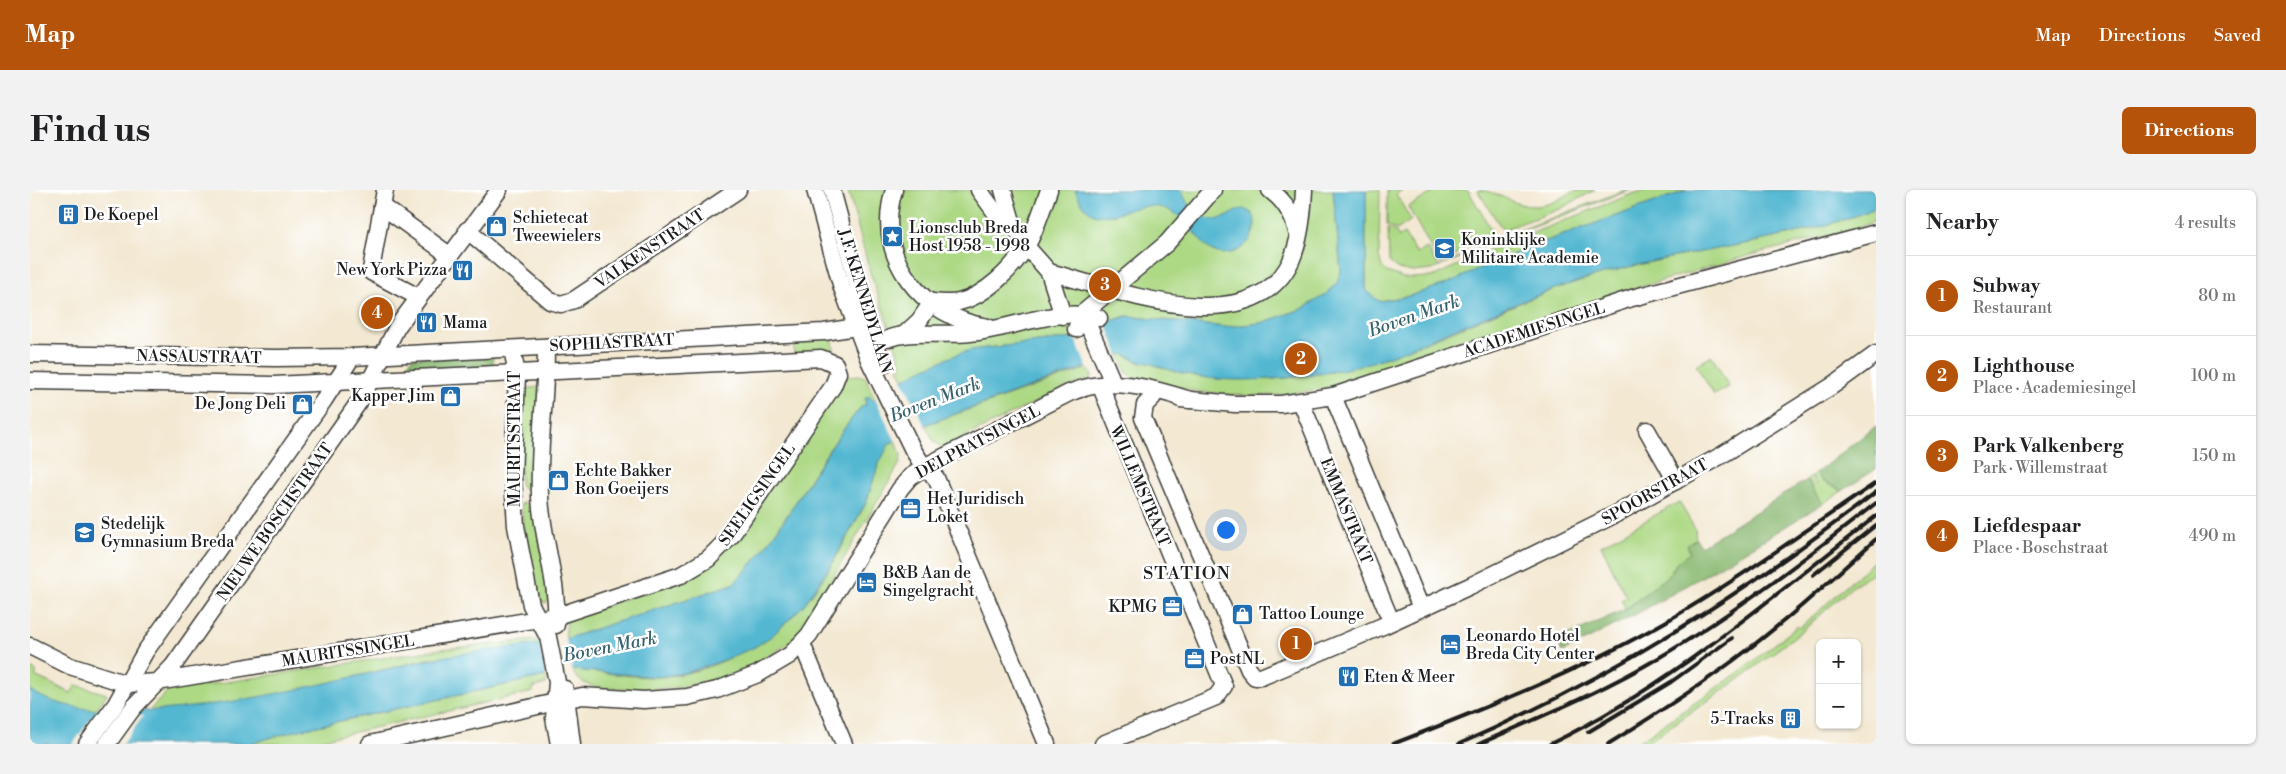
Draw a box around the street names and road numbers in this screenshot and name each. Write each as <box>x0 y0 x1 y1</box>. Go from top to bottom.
street label: VALKENSTRAAT <box>590 205 709 294</box>
street label: J.F. KENNEDYLAAN <box>833 225 897 376</box>
street label: ACADEMIESINGEL <box>1460 298 1608 363</box>
street label: SOPHIASTRAAT <box>549 330 675 356</box>
street label: NASSAUSTRAAT <box>136 346 262 368</box>
street label: MAURITSSTRAAT <box>505 371 525 507</box>
street label: DELPRATSINGEL <box>912 401 1044 483</box>
street label: WILLEMSTRAAT <box>1105 422 1175 550</box>
street label: NIEUWE BOSCHSTRAAT <box>213 439 337 605</box>
street label: SEELIGSINGEL <box>714 440 800 550</box>
street label: SPOORSTRAAT <box>1598 454 1712 530</box>
street label: EMMASTRAAT <box>1316 455 1376 567</box>
street label: MAURITSSINGEL <box>280 631 416 671</box>

